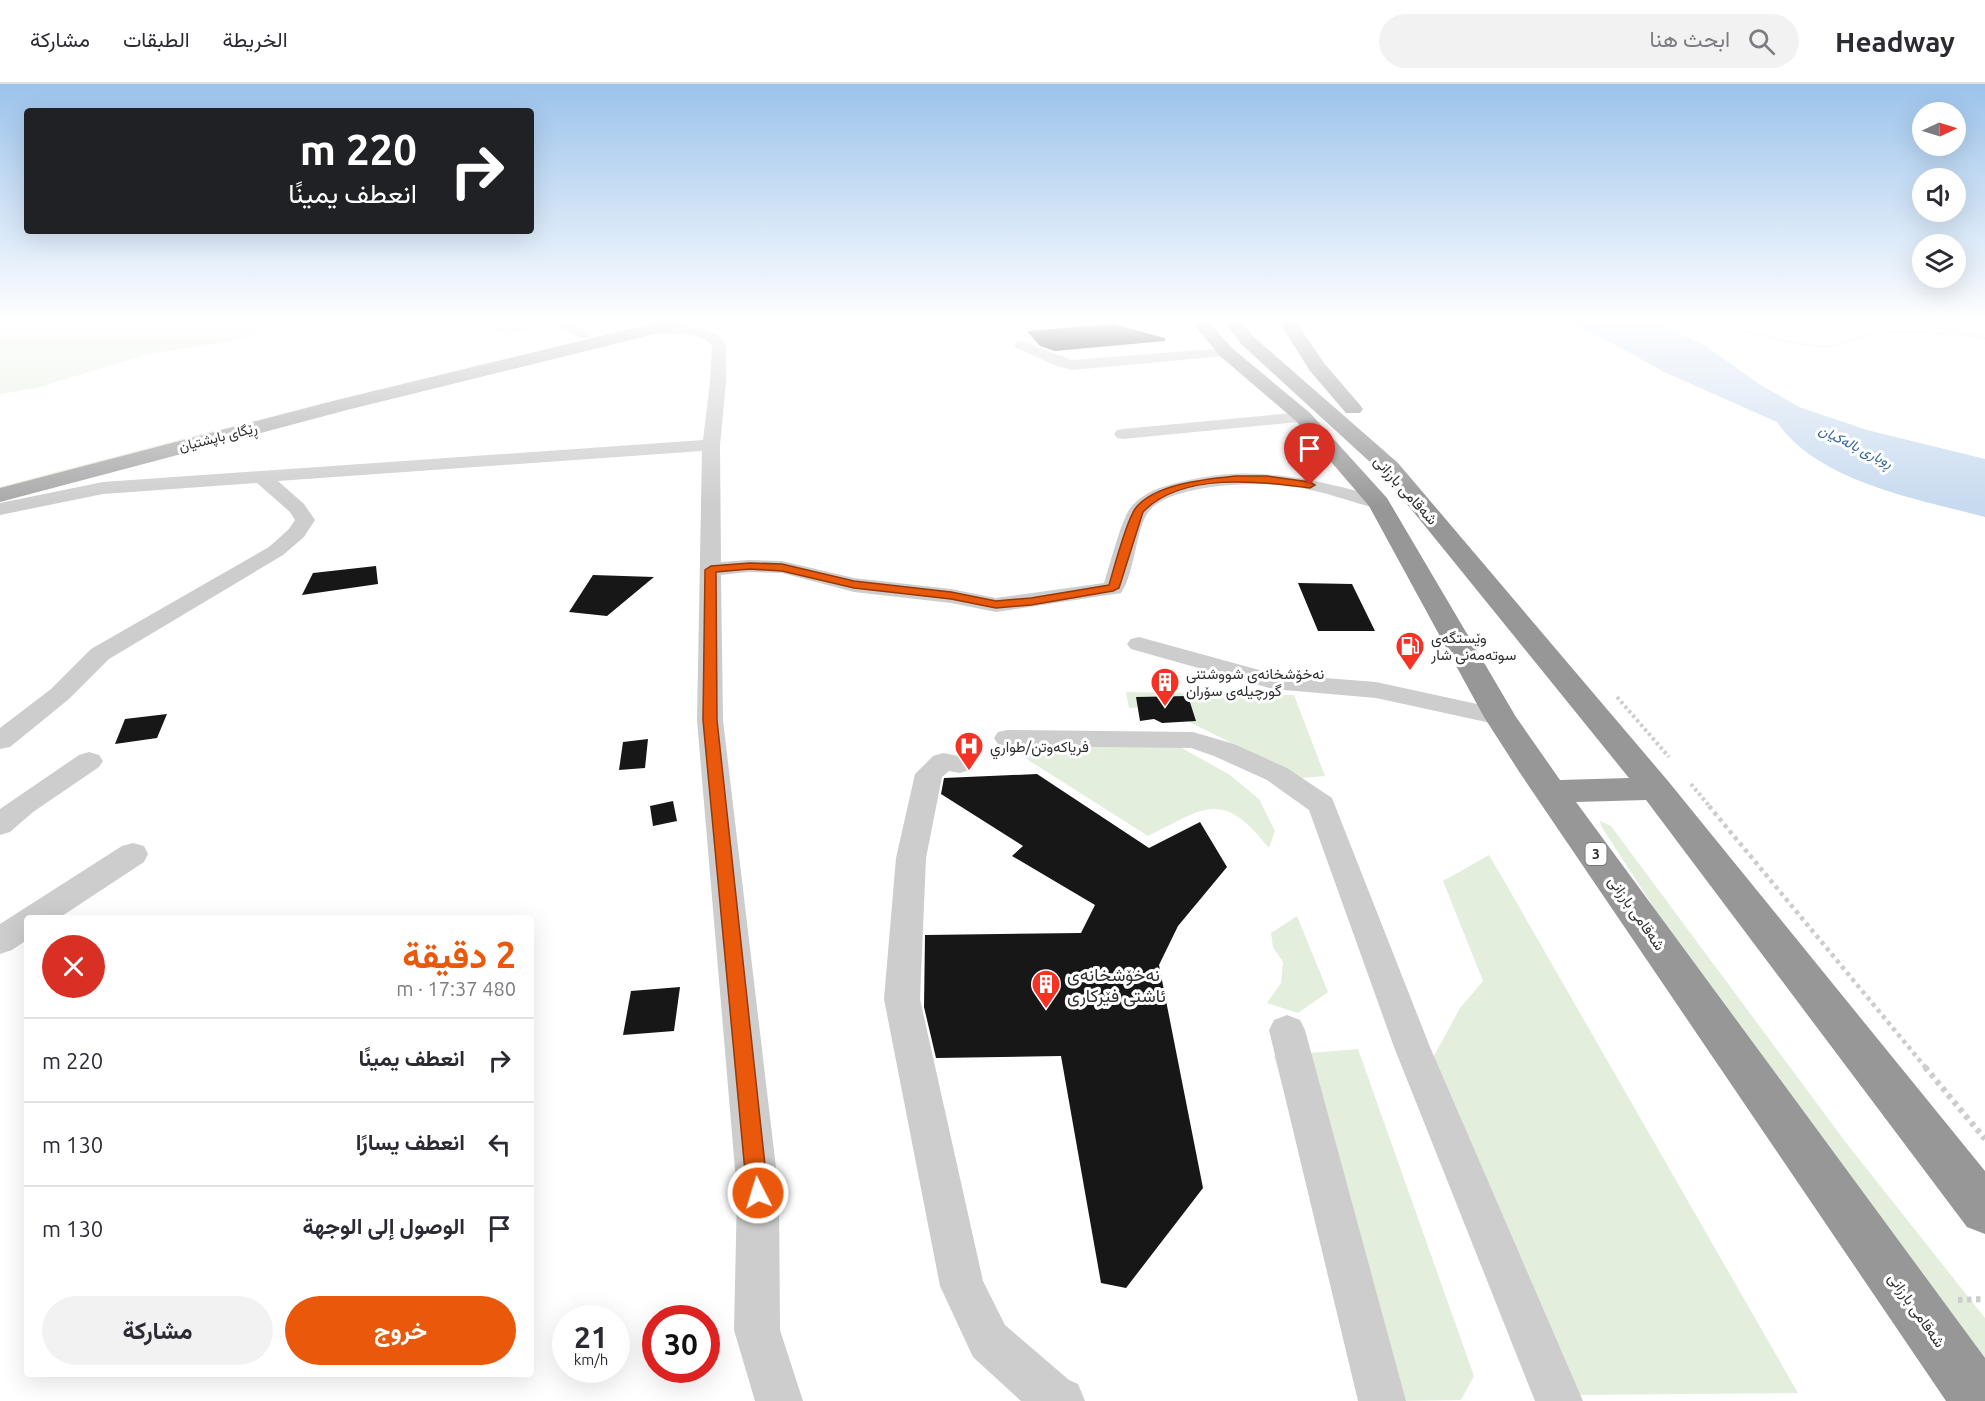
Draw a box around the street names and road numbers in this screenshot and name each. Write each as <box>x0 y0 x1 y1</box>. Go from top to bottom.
street label: ڕێگای باپشتیان <box>177 419 260 458</box>
street label: شەقامی بارزانی <box>1369 452 1441 529</box>
road number: 3 <box>1586 843 1606 865</box>
street label: شەقامی بارزانی <box>1604 873 1669 955</box>
street label: شەقامی بارزانی <box>1884 1270 1949 1352</box>

